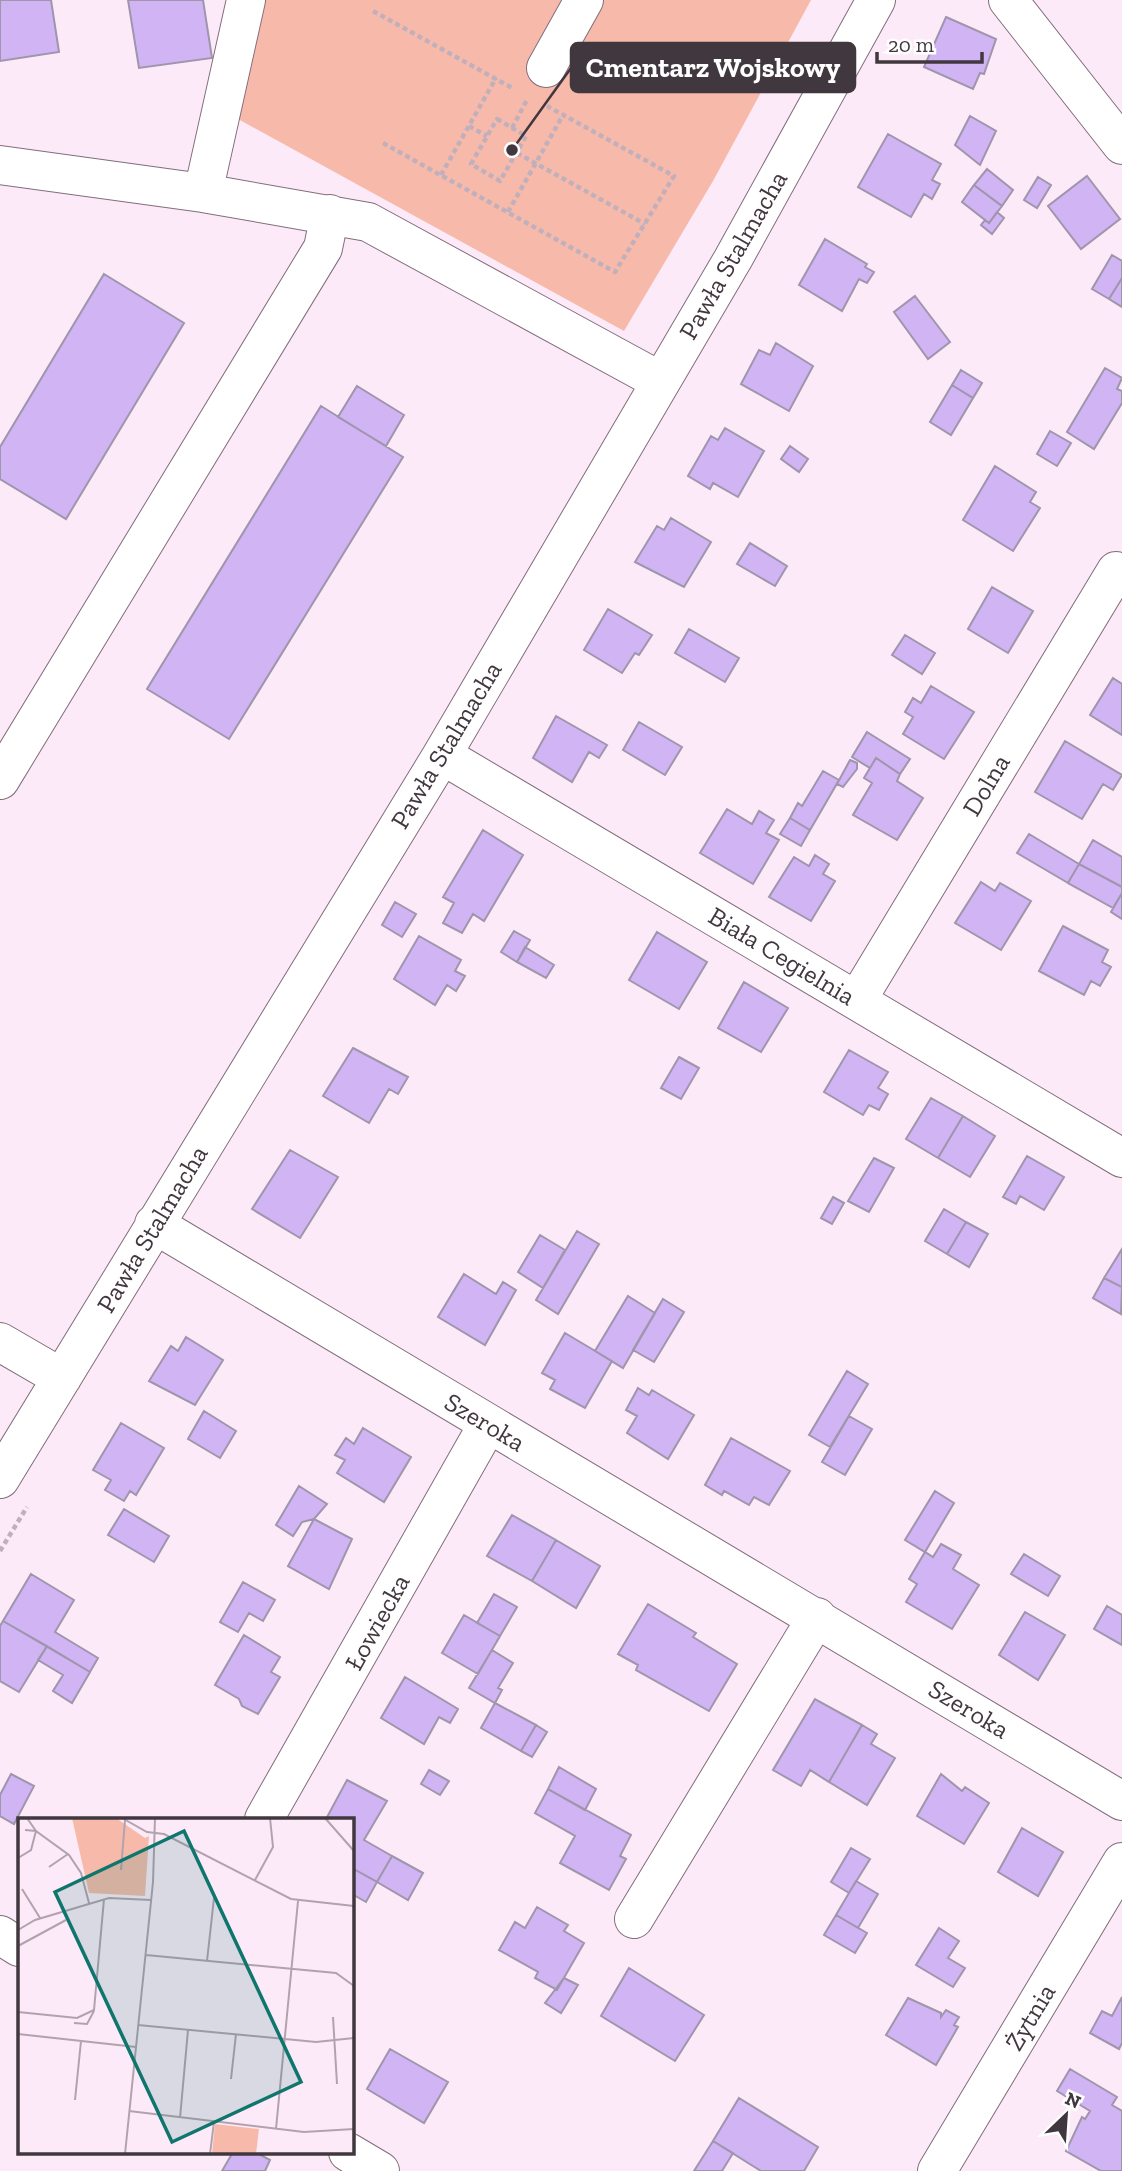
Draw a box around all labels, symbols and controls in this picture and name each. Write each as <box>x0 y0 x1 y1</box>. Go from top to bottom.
scale bar <box>877 21 982 65</box>
text: 20 m <box>888 32 934 57</box>
callout: Cmentarz Wojskowy <box>571 43 855 92</box>
text: Cmentarz Wojskowy <box>586 51 840 84</box>
street label: Pawła Stalmacha <box>672 165 794 345</box>
street label: Pawła Stalmacha <box>384 655 509 834</box>
street label: Dolna <box>955 748 1017 822</box>
street label: Biała Cegielnia <box>703 900 862 1013</box>
street label: Pawła Stalmacha <box>90 1139 215 1318</box>
street label: Szeroka <box>439 1386 531 1459</box>
street label: Łowiecka <box>338 1568 417 1676</box>
street label: Szeroka <box>923 1673 1015 1746</box>
inset map <box>18 1818 354 2154</box>
street label: Żytnia <box>998 1978 1062 2056</box>
north arrow <box>1031 2080 1101 2150</box>
text: N <box>1062 2087 1084 2114</box>

